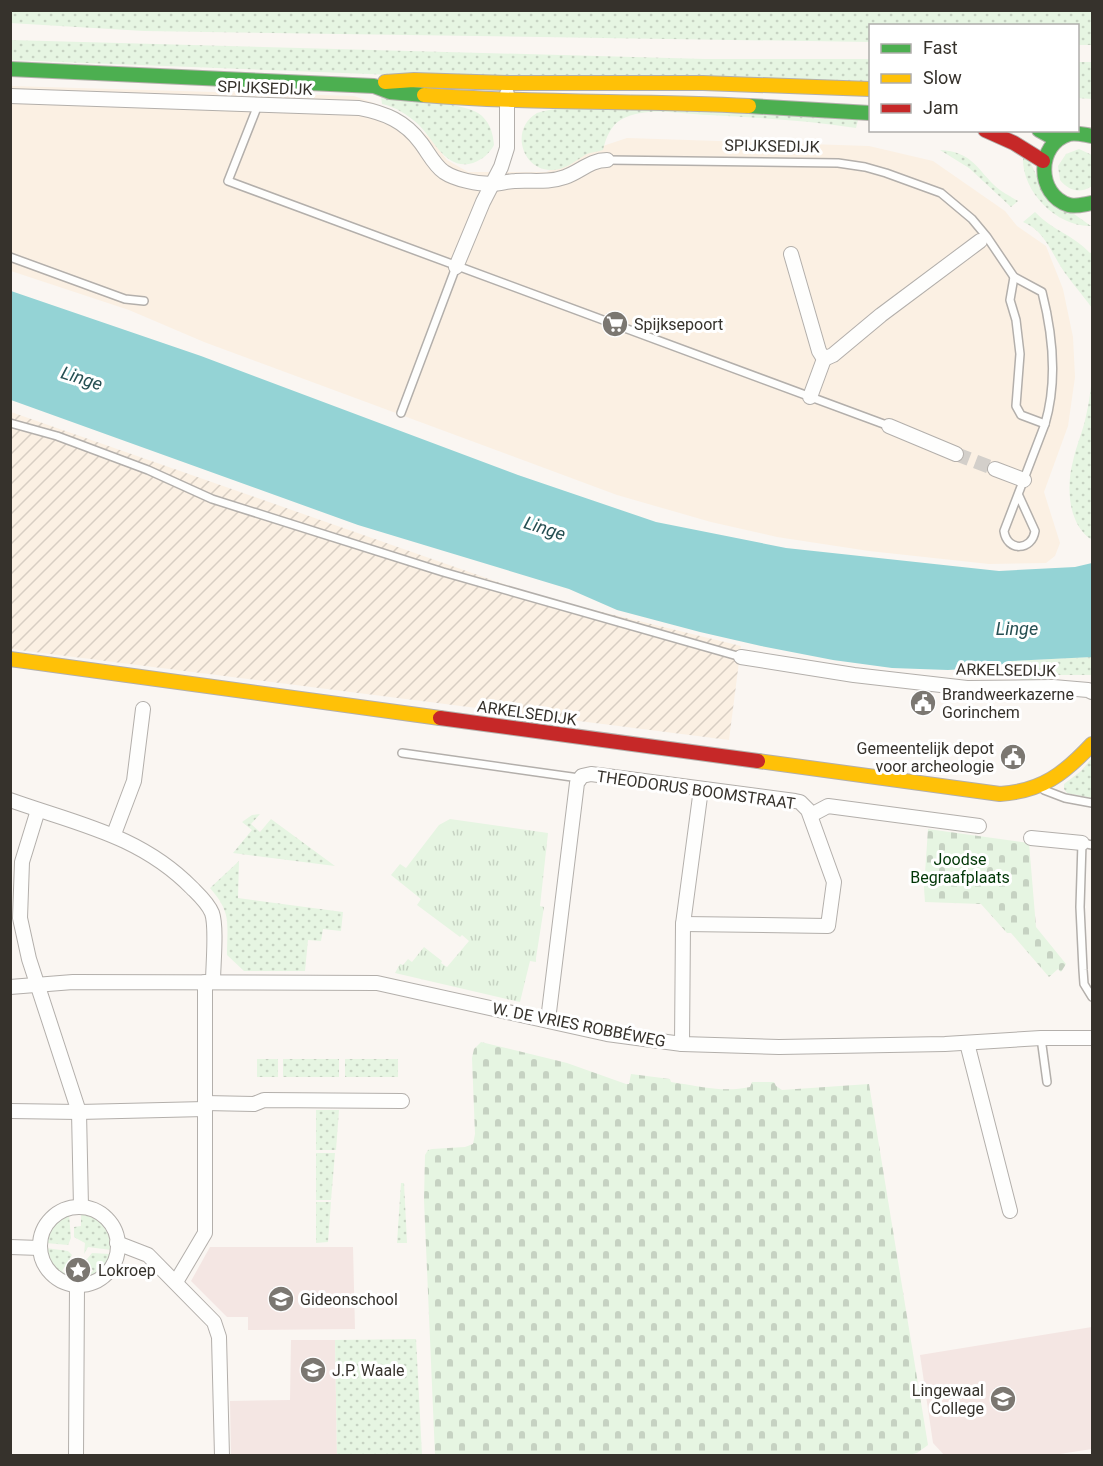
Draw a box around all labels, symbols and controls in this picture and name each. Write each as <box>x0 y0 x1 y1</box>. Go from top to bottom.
legend <box>869 24 1079 132</box>
text: Fast <box>923 37 958 58</box>
text: Slow <box>923 67 962 88</box>
street label: SPIJKSEDIJK <box>217 77 314 99</box>
text: Jam <box>923 97 959 118</box>
street label: SPIJKSEDIJK <box>724 136 821 156</box>
supermarket icon: Spijksepoort <box>600 309 630 339</box>
place label: Spijksepoort <box>634 315 723 334</box>
water label: Linge <box>59 361 105 395</box>
water label: Linge <box>522 511 568 545</box>
water label: Linge <box>996 618 1038 639</box>
street label: ARKELSEDIJK <box>956 660 1057 680</box>
place label: Brandweerkazerne Gorinchem <box>942 685 1074 722</box>
public building icon: Brandweerkazerne Gorinchem <box>908 688 938 718</box>
street label: ARKELSEDIJK <box>476 697 579 730</box>
place label: Gemeentelijk depot voor archeologie <box>857 739 994 776</box>
public building icon: Gemeentelijk depot voor archeologie <box>998 742 1028 772</box>
street label: THEODORUS BOOMSTRAAT <box>595 767 797 813</box>
park label: Joodse Begraafplaats <box>910 850 1010 887</box>
street label: W. DE VRIES ROBBÉWEG <box>491 999 667 1051</box>
place icon: Lokroep <box>63 1255 93 1285</box>
place label: Lokroep <box>98 1261 156 1280</box>
school or university icon: Gideonschool <box>266 1284 296 1314</box>
place label: Gideonschool <box>300 1290 398 1309</box>
school or university icon: J.P. Waale <box>298 1355 328 1385</box>
place label: J.P. Waale <box>332 1361 405 1380</box>
place label: Lingewaal College <box>912 1381 984 1418</box>
school or university icon: Lingewaal College <box>988 1384 1018 1414</box>

